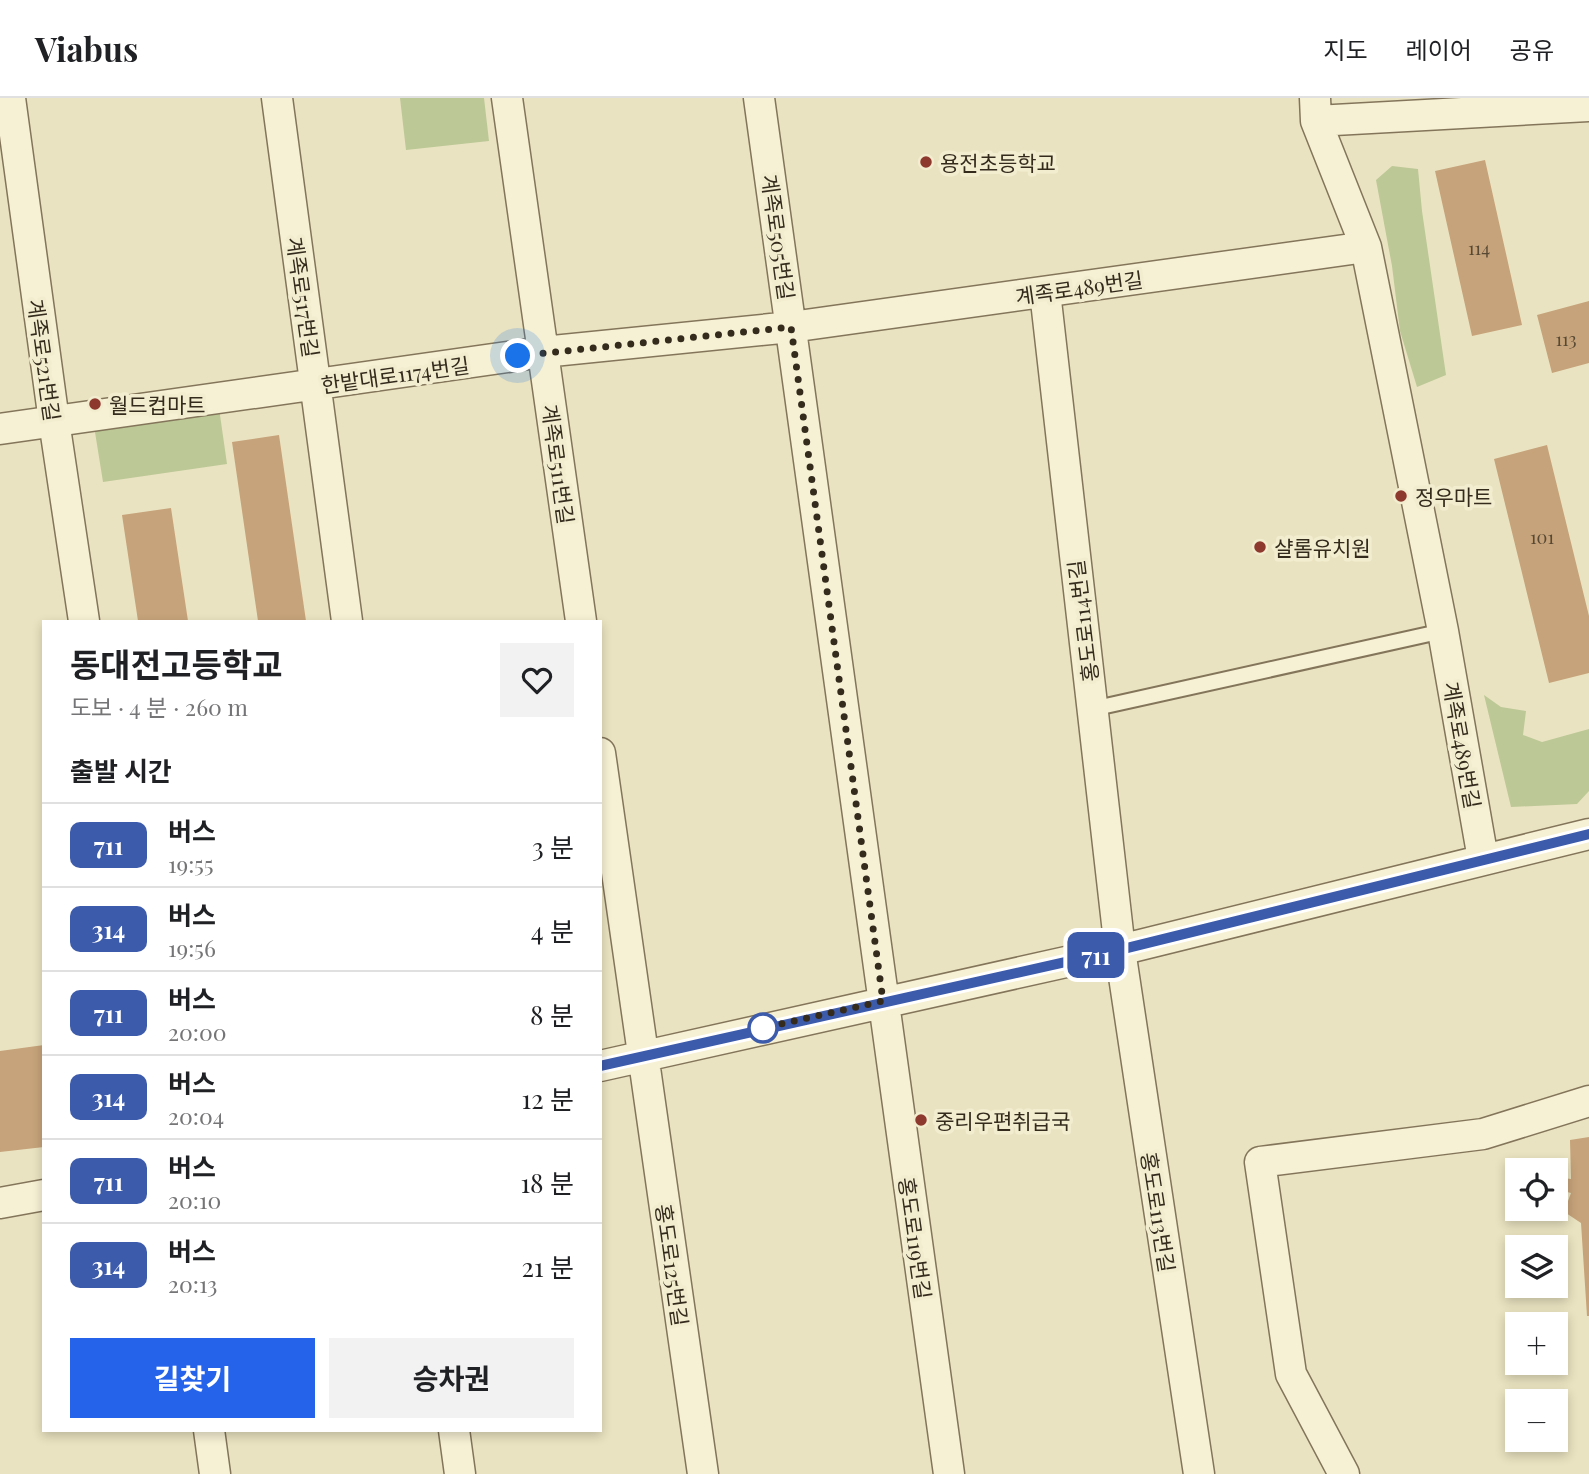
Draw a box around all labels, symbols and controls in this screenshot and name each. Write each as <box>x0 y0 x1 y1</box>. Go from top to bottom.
text: Viabus <box>35 26 138 70</box>
text: 지도 <box>1323 33 1368 65</box>
text: 레이어 <box>1406 33 1472 65</box>
text: 공유 <box>1510 33 1554 65</box>
place label: 용전초등학교 <box>940 148 1056 176</box>
marker: 용전초등학교 <box>918 154 934 170</box>
street label: 계족로505번길 <box>756 172 802 302</box>
street label: 계족로517번길 <box>282 235 326 359</box>
house number: 114 <box>1468 236 1490 260</box>
street label: 계족로489번길 <box>1013 264 1145 310</box>
street label: 계족로521번길 <box>23 297 67 423</box>
house number: 113 <box>1555 327 1577 351</box>
your location <box>500 338 535 373</box>
street label: 한밭대로1174번길 <box>319 350 471 398</box>
place label: 월드컵마트 <box>109 390 206 418</box>
marker: 월드컵마트 <box>87 396 103 412</box>
street label: 계족로511번길 <box>537 402 581 526</box>
place label: 정우마트 <box>1415 482 1492 510</box>
marker: 정우마트 <box>1393 488 1409 504</box>
house number: 101 <box>1530 525 1554 549</box>
place label: 샬롬유치원 <box>1274 533 1371 561</box>
marker: 샬롬유치원 <box>1252 539 1268 555</box>
street label: 홍도로114번길 <box>1061 558 1103 684</box>
text: 동대전고등학교 <box>70 641 283 685</box>
button: heart <box>500 643 574 717</box>
street label: 계족로489번길 <box>1438 679 1488 811</box>
text: 도보 · 4 분 · 260 m <box>70 691 248 722</box>
text: 출발 시간 <box>70 753 172 788</box>
text: 버스 <box>168 813 216 848</box>
text: 711 <box>94 829 123 861</box>
text: 3 분 <box>532 829 574 864</box>
text: 19:55 <box>168 848 213 879</box>
text: 버스 <box>168 897 216 932</box>
text: 314 <box>92 913 125 945</box>
text: 4 분 <box>531 913 574 948</box>
text: 19:56 <box>168 932 216 963</box>
line badge: 711 <box>1056 932 1136 978</box>
text: 711 <box>1081 939 1111 971</box>
text: 버스 <box>168 981 216 1016</box>
text: 711 <box>94 997 123 1029</box>
text: 8 분 <box>530 997 574 1032</box>
unlabelled marker <box>748 1013 778 1043</box>
text: 20:00 <box>168 1016 227 1047</box>
text: 버스 <box>168 1065 216 1100</box>
text: 314 <box>92 1081 125 1113</box>
text: 12 분 <box>522 1081 574 1116</box>
text: 20:04 <box>168 1100 224 1131</box>
place label: 중리우편취급국 <box>935 1106 1070 1134</box>
marker: 중리우편취급국 <box>913 1112 929 1128</box>
text: 버스 <box>168 1149 216 1184</box>
street label: 홍도로113번길 <box>1136 1150 1182 1274</box>
map controls <box>1505 1158 1568 1452</box>
button: locate <box>1505 1158 1568 1221</box>
text: 711 <box>94 1165 123 1197</box>
text: 18 분 <box>520 1165 574 1200</box>
street label: 홍도로119번길 <box>894 1175 938 1301</box>
text: 20:10 <box>168 1184 221 1215</box>
street label: 홍도로125번길 <box>651 1202 695 1328</box>
text: 버스 <box>168 1233 216 1268</box>
button: layers <box>1505 1235 1568 1298</box>
text: 314 <box>92 1249 125 1281</box>
text: 21 분 <box>522 1249 574 1284</box>
text: 20:13 <box>168 1268 217 1299</box>
button: + <box>1505 1312 1568 1375</box>
button: 길찾기 <box>70 1338 315 1418</box>
button: 승차권 <box>329 1338 574 1418</box>
button: − <box>1505 1389 1568 1452</box>

